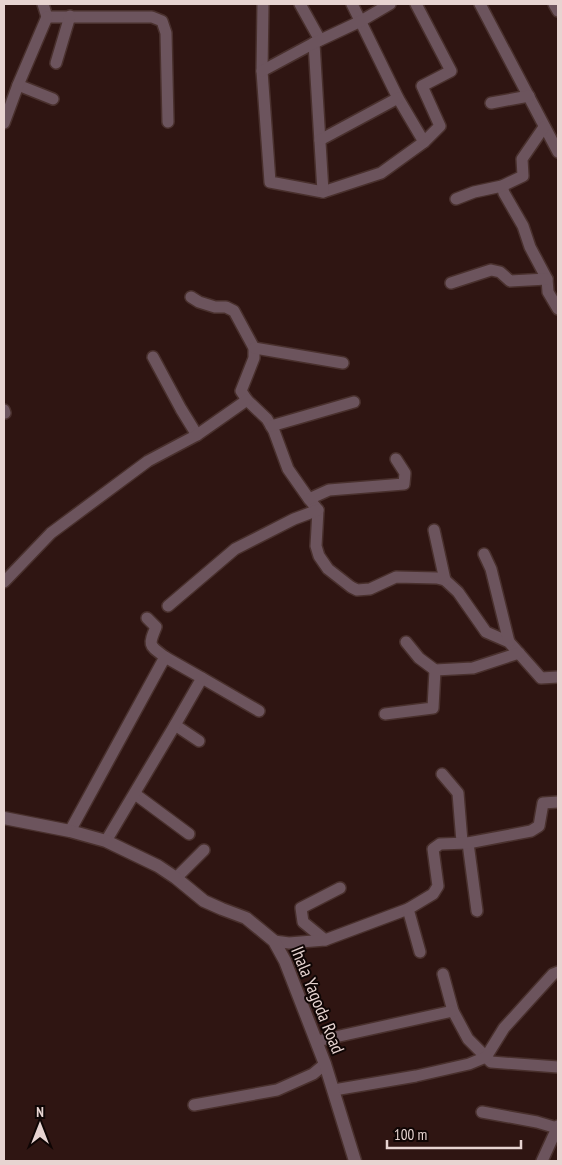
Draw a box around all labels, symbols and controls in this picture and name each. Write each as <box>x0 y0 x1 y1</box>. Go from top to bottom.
street label: Ihala Yagoda Road <box>286 943 350 1057</box>
north arrow <box>15 1100 65 1150</box>
text: N <box>36 1103 44 1121</box>
scale bar <box>387 1118 521 1150</box>
text: 100 m <box>394 1125 427 1144</box>

